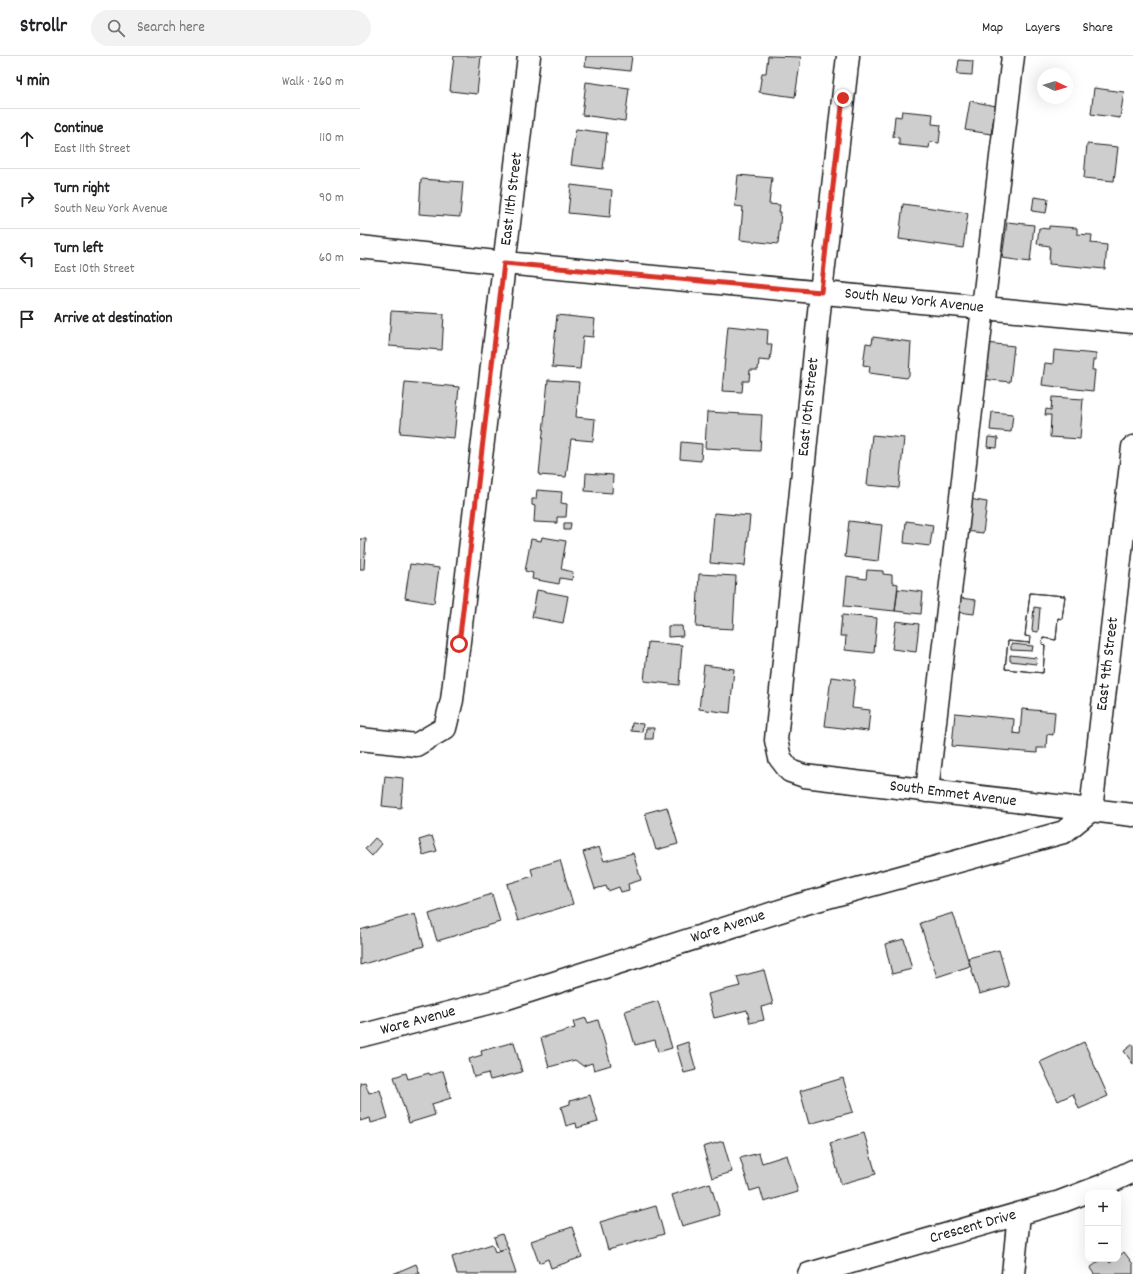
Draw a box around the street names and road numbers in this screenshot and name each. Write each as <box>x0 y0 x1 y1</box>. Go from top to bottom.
street label: East 11th Street <box>495 151 529 247</box>
street label: South New York Avenue <box>843 282 985 320</box>
street label: East 10th Street <box>792 356 826 457</box>
street label: East 9th Street <box>1091 616 1125 712</box>
street label: South Emmet Avenue <box>888 775 1018 813</box>
street label: Ware Avenue <box>688 904 768 950</box>
street label: Ware Avenue <box>378 1000 458 1042</box>
street label: Crescent Drive <box>927 1204 1019 1250</box>

